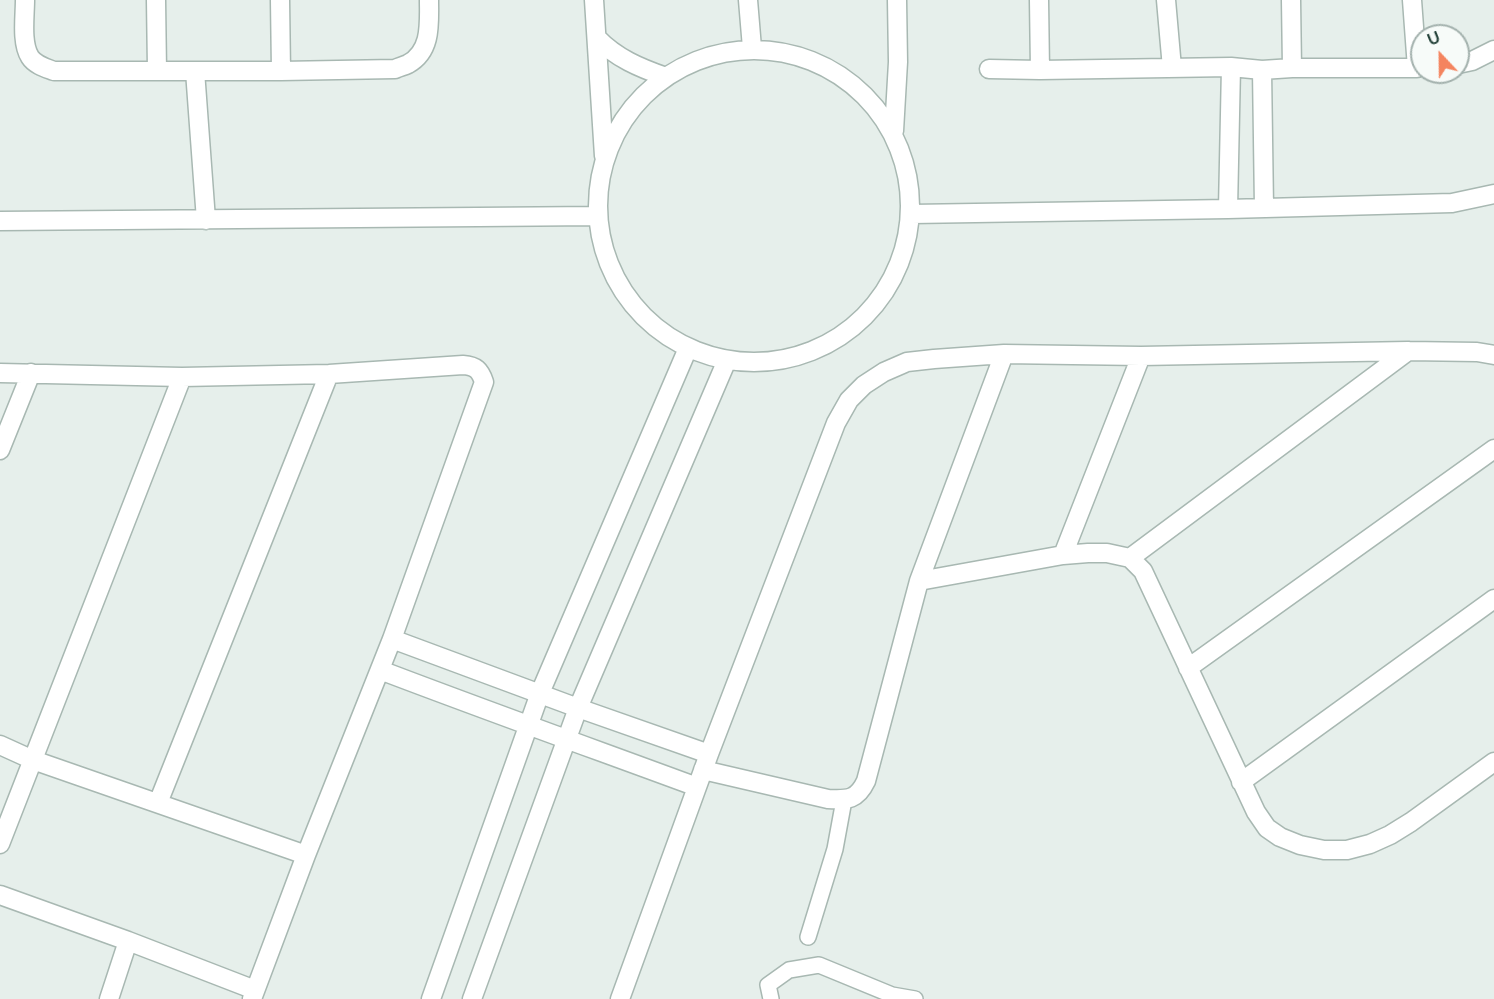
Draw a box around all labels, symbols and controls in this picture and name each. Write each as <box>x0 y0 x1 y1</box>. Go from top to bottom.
north arrow <box>1410 24 1470 84</box>
text: U <box>1425 28 1443 50</box>

